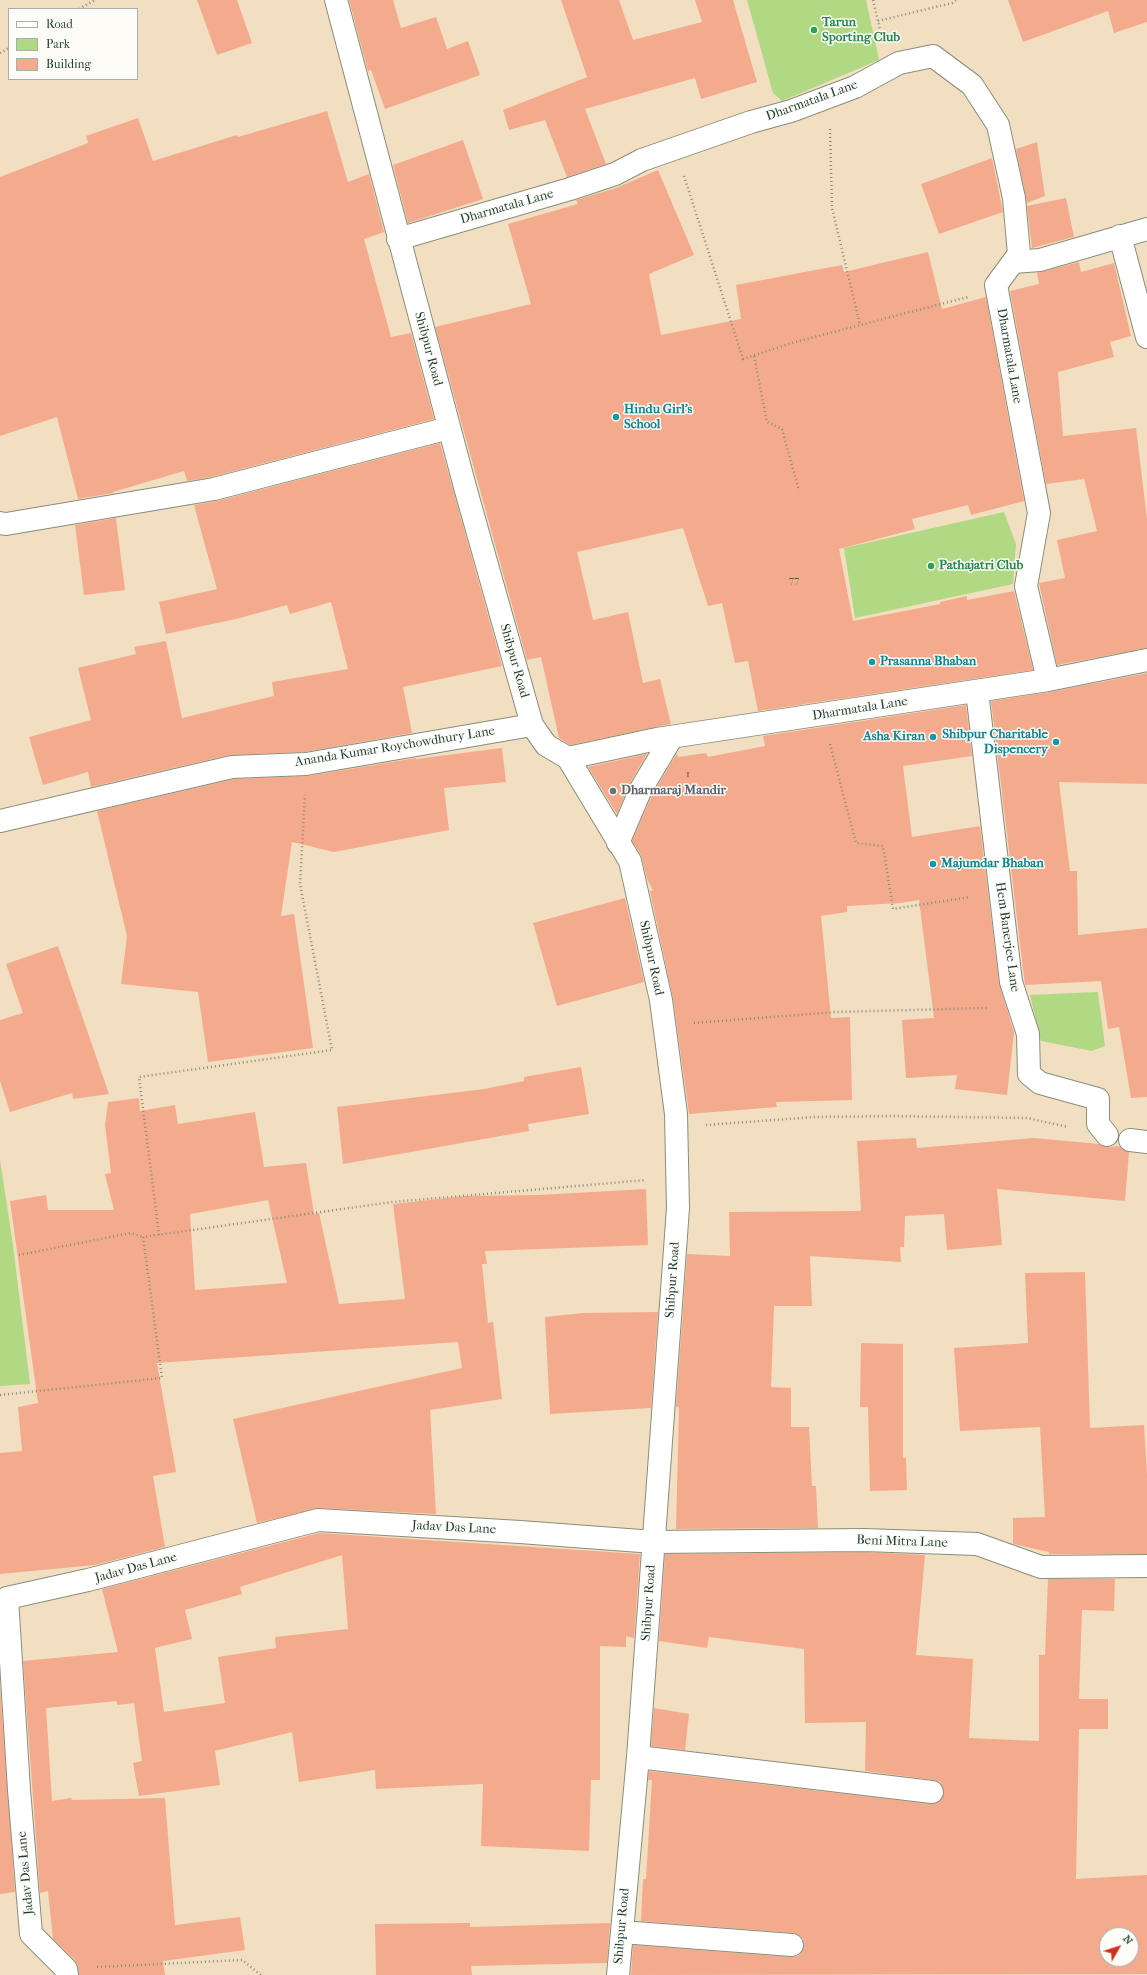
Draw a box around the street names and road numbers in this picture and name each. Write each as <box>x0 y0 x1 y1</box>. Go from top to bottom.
street label: Dharmatala Lane <box>764 77 860 125</box>
street label: Dharmatala Lane <box>459 186 555 228</box>
street label: Dharmatala Lane <box>993 307 1025 405</box>
street label: Shibpur Road <box>411 310 445 388</box>
street label: Shibpur Road <box>496 622 532 700</box>
street label: Dharmatala Lane <box>811 694 909 724</box>
street label: Ananda Kumar Roychowdhury Lane <box>294 723 496 771</box>
street label: Hem Banerjee Lane <box>992 881 1022 993</box>
street label: Shibpur Road <box>635 919 667 997</box>
street label: Shibpur Road <box>663 1241 683 1319</box>
street label: Jadav Das Lane <box>412 1518 496 1538</box>
street label: Beni Mitra Lane <box>856 1533 948 1551</box>
street label: Jadav Das Lane <box>93 1550 179 1586</box>
street label: Shibpur Road <box>639 1564 659 1642</box>
street label: Jadav Das Lane <box>15 1830 37 1916</box>
street label: Shibpur Road <box>611 1887 633 1965</box>

